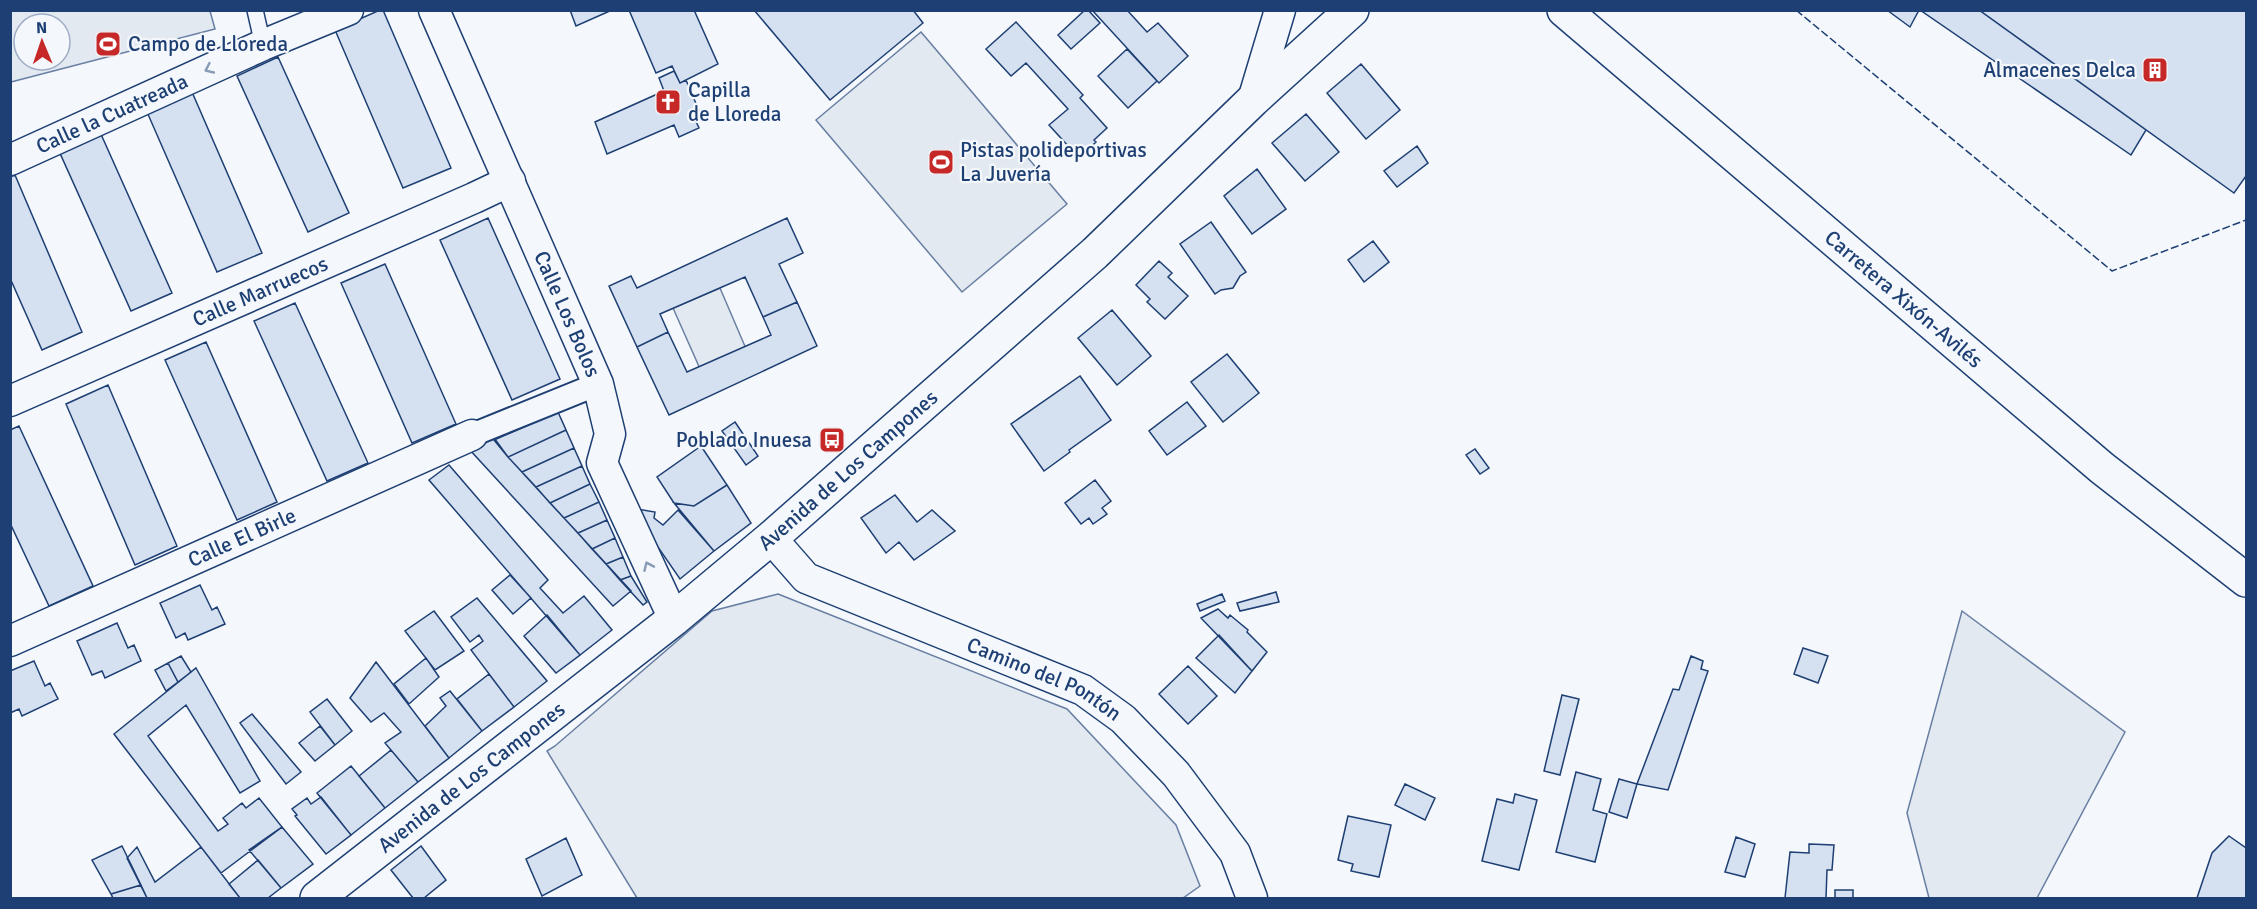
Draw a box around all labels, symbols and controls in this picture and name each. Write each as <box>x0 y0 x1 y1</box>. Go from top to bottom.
north arrow <box>12 12 72 72</box>
text: N <box>36 18 47 38</box>
sports icon: Campo de Lloreda <box>93 29 123 59</box>
place label: Campo de Lloreda <box>128 31 288 57</box>
building icon: Almacenes Delca <box>2140 55 2170 85</box>
place label: Almacenes Delca <box>1983 57 2136 83</box>
one-way arrow <box>205 62 216 74</box>
street label: Calle la Cuatreada <box>32 68 192 159</box>
place label: Capilla de Lloreda <box>688 77 782 127</box>
church icon: Capilla de Lloreda <box>653 87 683 117</box>
place label: Pistas polideportivas La Juvería <box>960 137 1147 187</box>
sports icon: Pistas polideportivas La Juvería <box>926 147 956 177</box>
street label: Carretera Xixón-Avilés <box>1819 225 1988 374</box>
street label: Calle Los Bolos <box>528 247 606 381</box>
street label: Calle Marruecos <box>188 251 332 333</box>
street label: Avenida de Los Campones <box>753 384 943 556</box>
bus stop icon: Poblado Inuesa <box>817 425 847 455</box>
place label: Poblado Inuesa <box>676 427 812 453</box>
street label: Calle El Birle <box>184 502 300 573</box>
one-way arrow <box>643 561 655 572</box>
street label: Camino del Pontón <box>963 631 1126 727</box>
street label: Avenida de Los Campones <box>373 696 570 859</box>

